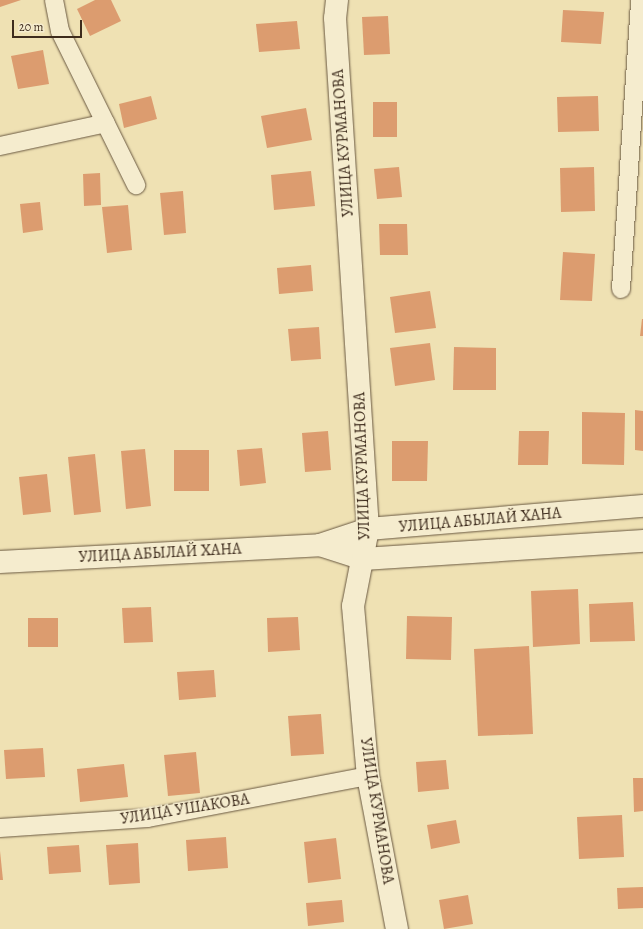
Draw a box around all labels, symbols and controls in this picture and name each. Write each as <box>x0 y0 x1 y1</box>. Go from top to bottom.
scale bar <box>14 12 84 38</box>
text: 20 m <box>19 19 43 35</box>
street label: УЛИЦА КУРМАНОВА <box>328 68 358 218</box>
street label: УЛИЦА КУРМАНОВА <box>350 392 374 540</box>
street label: УЛИЦА АБЫЛАЙ ХАНА <box>398 503 562 537</box>
street label: УЛИЦА АБЫЛАЙ ХАНА <box>78 539 242 567</box>
street label: УЛИЦА КУРМАНОВА <box>356 736 398 886</box>
street label: УЛИЦА УШАКОВА <box>119 789 251 829</box>

